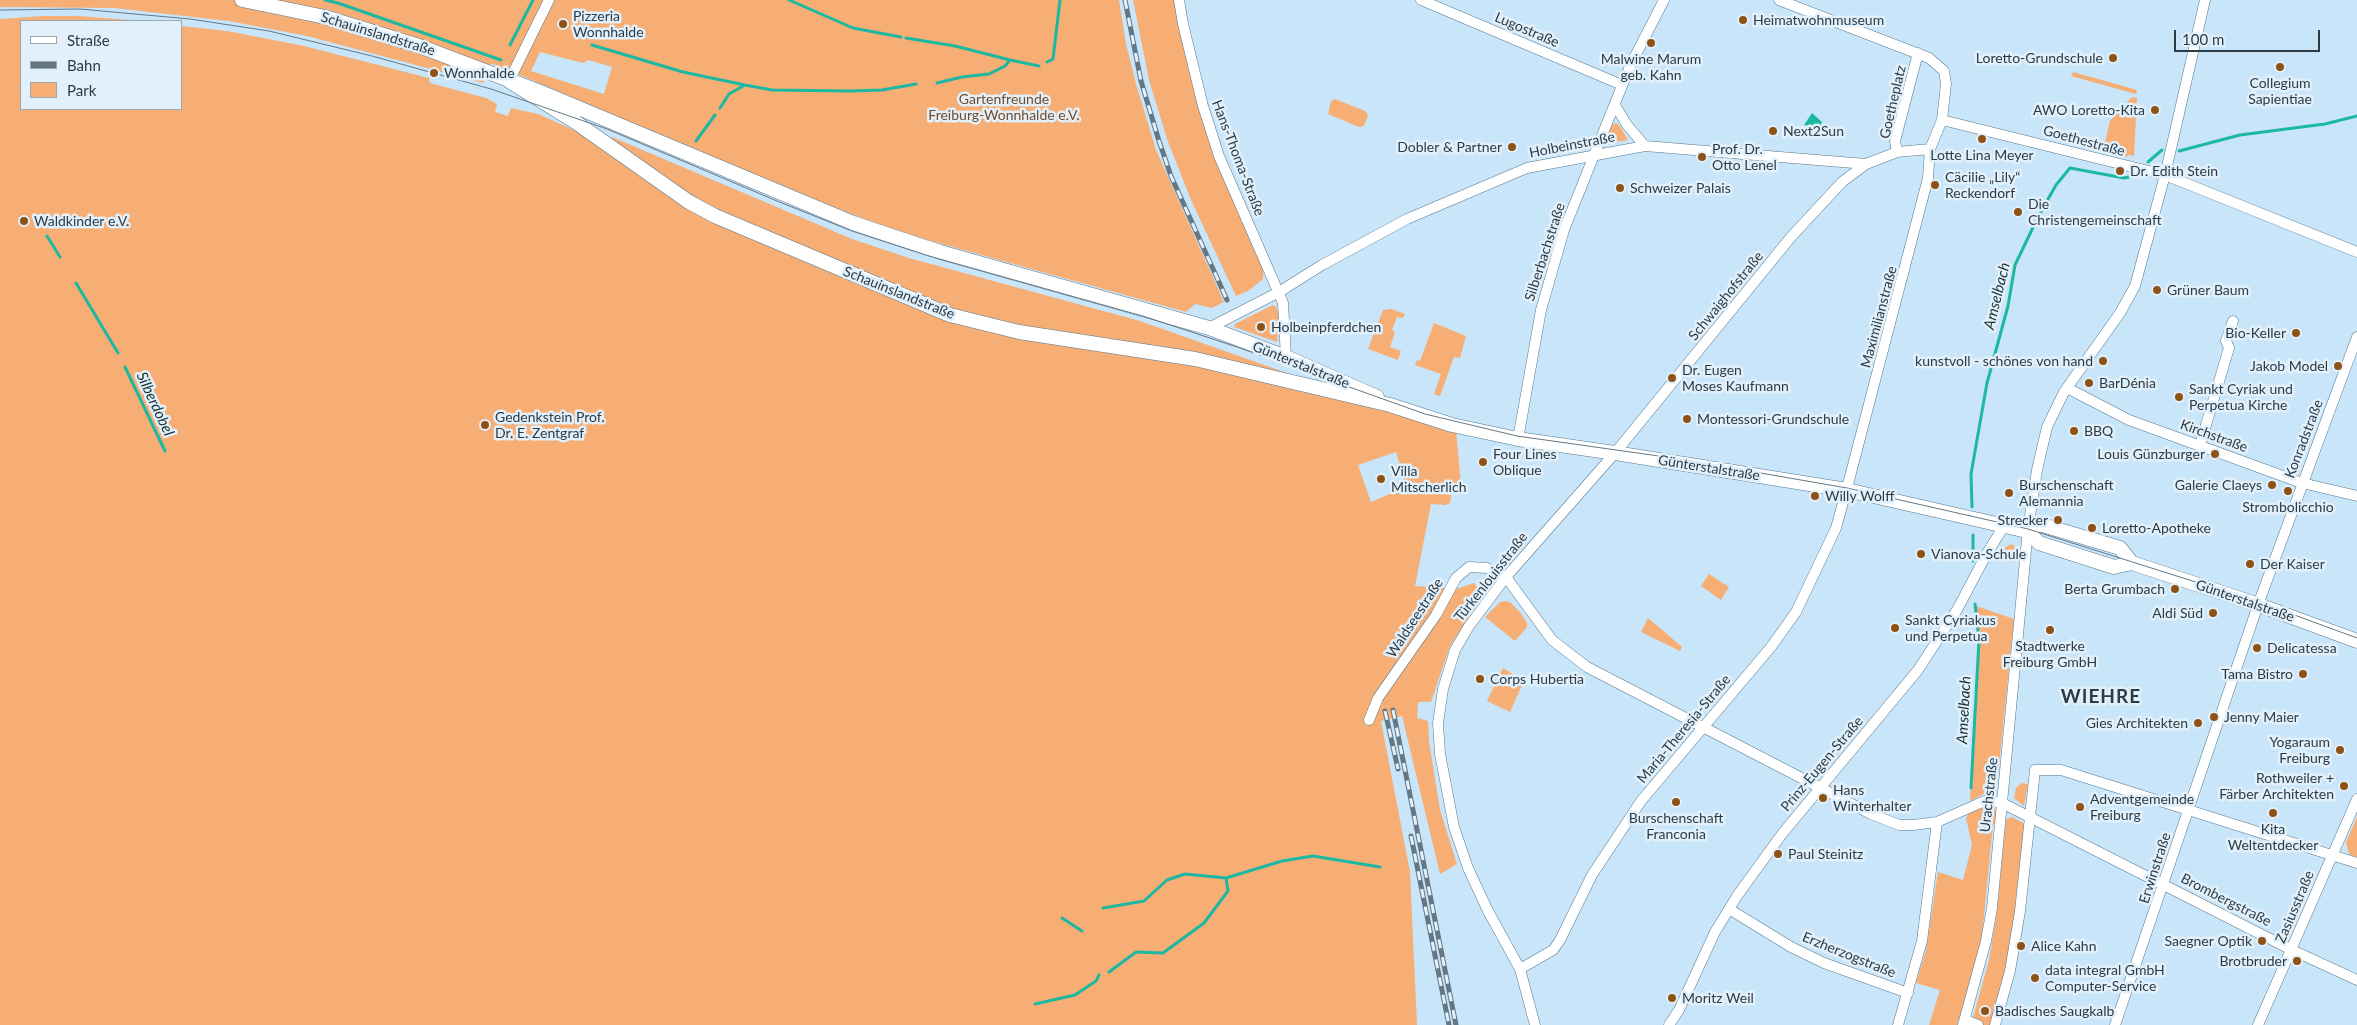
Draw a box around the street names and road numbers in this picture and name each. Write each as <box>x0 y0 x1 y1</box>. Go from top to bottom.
street label: Schauinslandstraße <box>319 9 437 59</box>
street label: Lugostraße <box>1492 9 1562 51</box>
street label: Goetheplatz <box>1876 64 1910 140</box>
street label: Hans-Thoma-Straße <box>1208 98 1268 218</box>
street label: Goethestraße <box>2041 122 2127 160</box>
street label: Holbeinstraße <box>1528 128 1616 162</box>
street label: Silberbachstraße <box>1521 201 1569 303</box>
street label: Schwaighofstraße <box>1685 248 1767 344</box>
street label: Schauinslandstraße <box>841 263 957 323</box>
street label: Maximilianstraße <box>1857 264 1901 370</box>
street label: Günterstalstraße <box>1250 338 1352 392</box>
street label: Konradstraße <box>2281 397 2327 481</box>
street label: Kirchstraße <box>2178 416 2250 456</box>
street label: Günterstalstraße <box>1657 452 1761 484</box>
street label: Türkenlouisstraße <box>1451 529 1531 625</box>
street label: Waldseestraße <box>1383 575 1447 661</box>
street label: Günterstalstraße <box>2194 576 2296 626</box>
street label: Maria-Theresia-Straße <box>1634 671 1734 787</box>
street label: Prinz-Eugen-Straße <box>1777 713 1867 815</box>
street label: Urachstraße <box>1977 757 2001 833</box>
street label: Erwinstraße <box>2136 830 2174 906</box>
street label: Zasiusstraße <box>2272 868 2318 946</box>
street label: Brombergstraße <box>2178 870 2274 930</box>
street label: Erzherzogstraße <box>1800 929 1898 981</box>

